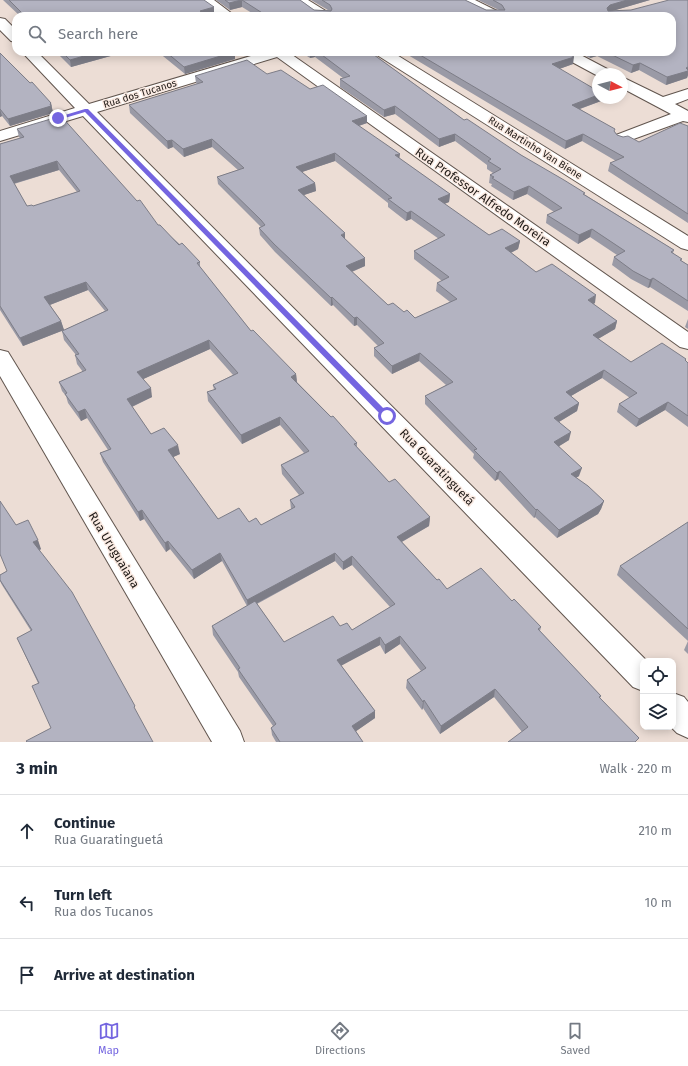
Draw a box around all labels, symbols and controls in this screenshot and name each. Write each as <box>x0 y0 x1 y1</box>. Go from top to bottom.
search box <box>12 12 676 56</box>
icon: search <box>26 23 48 45</box>
text: Search here <box>58 25 138 43</box>
north arrow <box>592 68 628 104</box>
street label: Rua dos Tucanos <box>102 77 178 111</box>
route end <box>49 109 67 127</box>
street label: Rua Martinho Van Biene <box>486 114 584 182</box>
street label: Rua Professor Alfredo Moreira <box>413 145 553 249</box>
route start <box>378 407 396 425</box>
street label: Rua Guaratinguetá <box>397 426 477 508</box>
street label: Rua Uruguaiana <box>86 509 142 591</box>
map controls <box>640 658 676 730</box>
button: locate <box>640 658 676 694</box>
button: layers <box>640 694 676 730</box>
text: 3 min <box>16 758 58 779</box>
text: Walk · 220 m <box>600 761 672 776</box>
text: Continue <box>54 814 115 832</box>
icon: ahead <box>16 820 38 842</box>
text: 210 m <box>638 823 672 838</box>
text: Rua Guaratinguetá <box>54 832 163 847</box>
text: Turn left <box>54 886 112 904</box>
icon: left <box>16 892 38 914</box>
text: 10 m <box>645 895 672 910</box>
text: Rua dos Tucanos <box>54 904 153 919</box>
icon: arrive <box>16 964 38 986</box>
text: Arrive at destination <box>54 966 195 984</box>
tab: Map <box>98 1020 120 1057</box>
tab: Directions <box>315 1020 365 1057</box>
tab: Saved <box>561 1020 590 1057</box>

